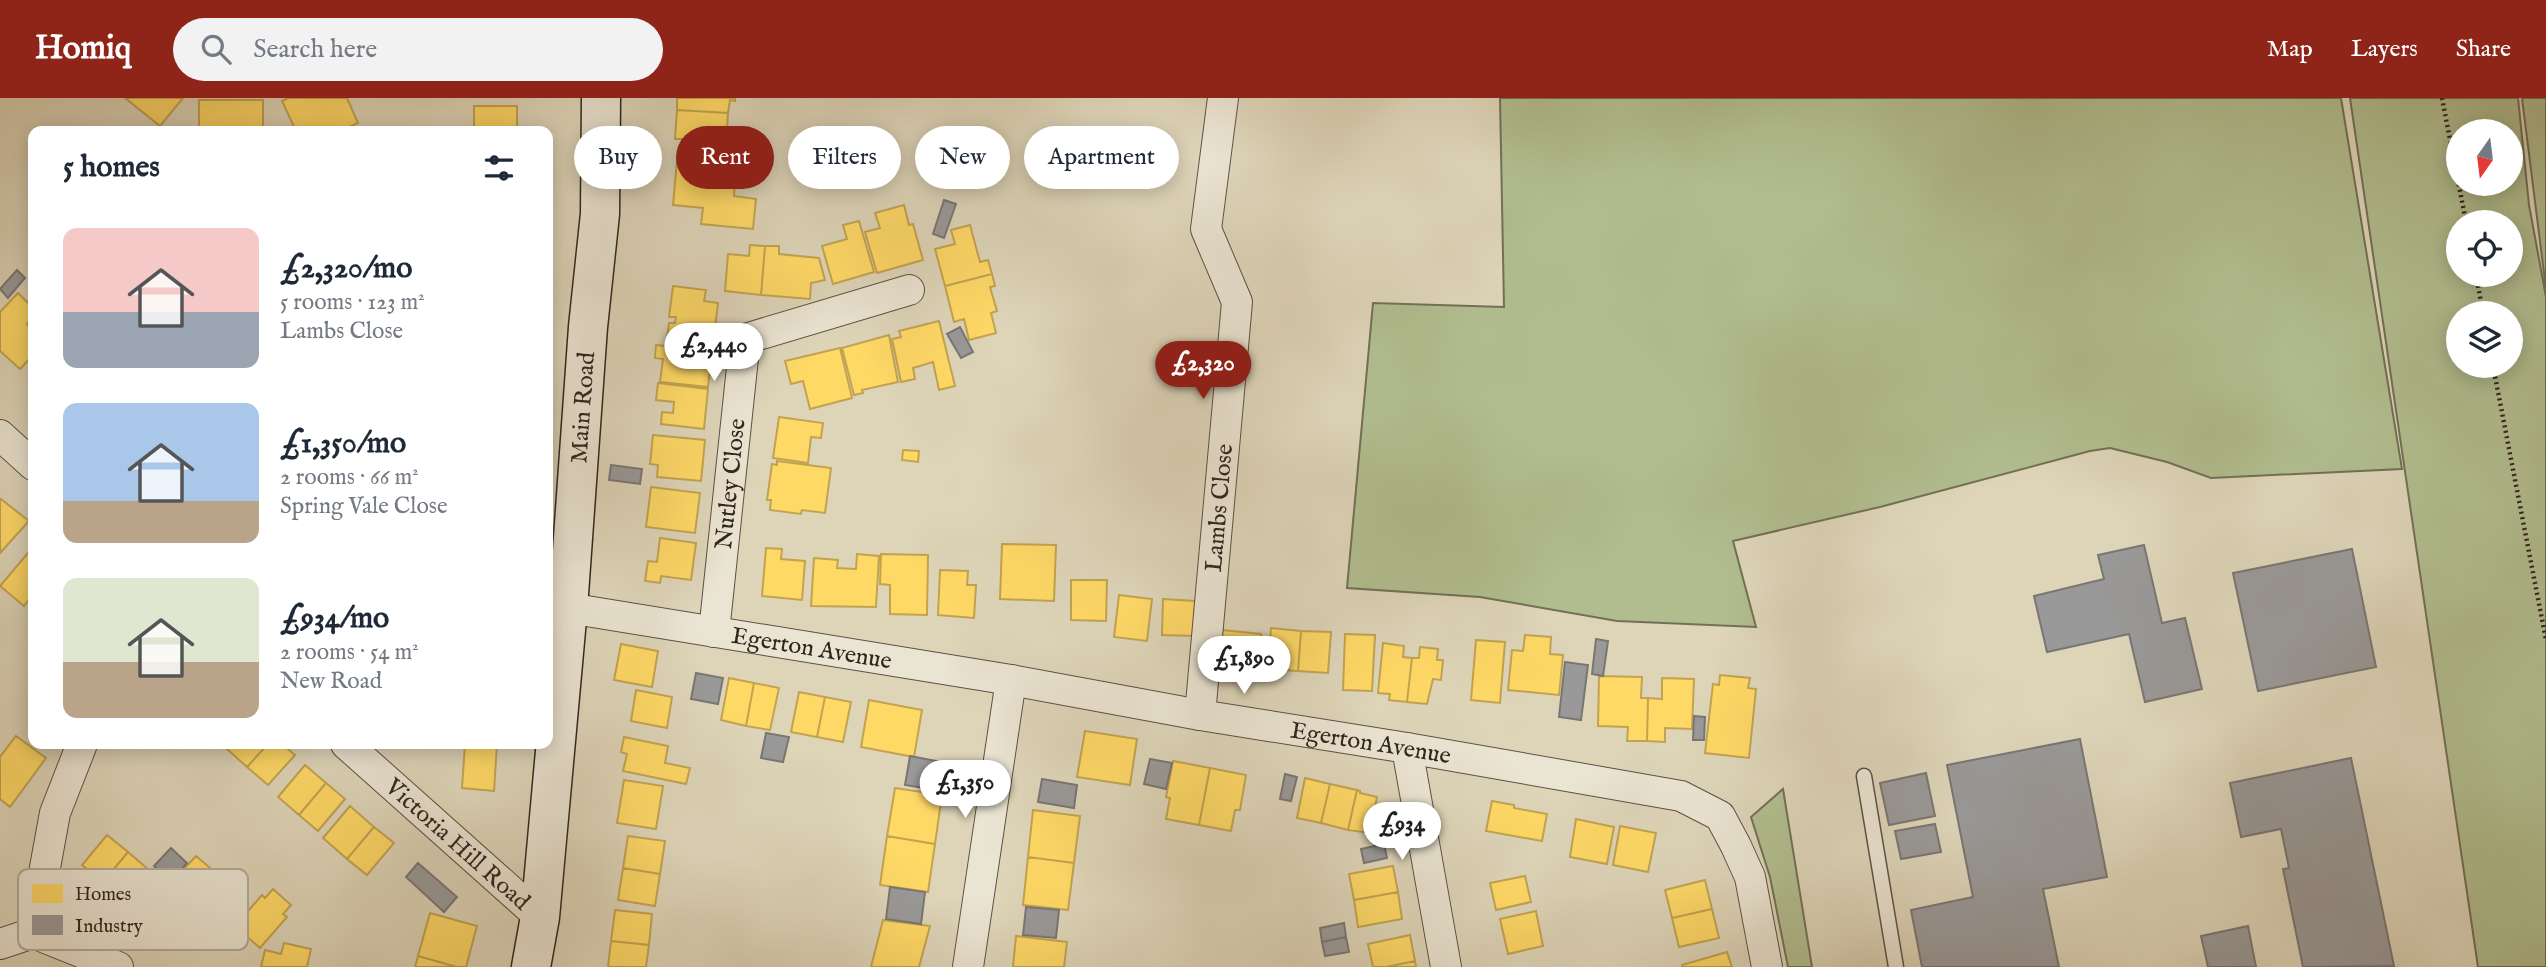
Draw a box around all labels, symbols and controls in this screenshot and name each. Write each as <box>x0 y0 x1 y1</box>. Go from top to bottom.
search box <box>173 18 663 81</box>
text: Homiq <box>35 28 131 70</box>
icon: search <box>197 30 235 68</box>
text: Search here <box>253 33 377 66</box>
text: Map <box>2267 34 2313 65</box>
text: Layers <box>2351 34 2418 65</box>
text: Share <box>2456 34 2511 65</box>
north arrow <box>2446 119 2524 196</box>
map controls <box>2446 119 2523 378</box>
chip: Buy <box>574 126 662 189</box>
chip: Rent <box>676 126 774 189</box>
chip: Filters <box>788 126 901 189</box>
chip: New <box>915 126 1010 189</box>
chip: Apartment <box>1024 126 1179 189</box>
text: 5 homes <box>63 149 160 187</box>
icon: filters <box>480 149 518 187</box>
button: locate <box>2446 210 2523 287</box>
text: £2,320/mo <box>280 250 412 288</box>
icon: home <box>119 256 203 340</box>
text: 5 rooms · 123 m² <box>280 288 425 317</box>
button: layers <box>2446 301 2523 378</box>
text: Lambs Close <box>280 317 403 346</box>
pin: £2,440 <box>657 324 771 383</box>
text: £2,440 <box>680 331 748 360</box>
pin: £2,320 <box>1146 342 1260 401</box>
text: £2,320 <box>1171 349 1235 378</box>
street label: Main Road <box>564 351 603 464</box>
street label: Nutley Close <box>709 417 753 551</box>
text: £1,350/mo <box>280 425 406 463</box>
icon: home <box>119 431 203 515</box>
street label: Lambs Close <box>1199 443 1241 573</box>
text: 2 rooms · 66 m² <box>280 463 419 492</box>
text: Spring Vale Close <box>280 492 447 521</box>
text: £934/mo <box>280 600 389 638</box>
icon: home <box>119 606 203 690</box>
street label: Egerton Avenue <box>729 621 894 677</box>
pin: £1,890 <box>1187 636 1301 696</box>
text: 2 rooms · 54 m² <box>280 638 419 667</box>
text: £1,890 <box>1214 644 1274 673</box>
text: New Road <box>280 667 382 696</box>
street label: Egerton Avenue <box>1288 716 1453 772</box>
pin: £1,350 <box>908 760 1022 820</box>
text: £1,350 <box>936 768 994 797</box>
street label: Victoria Hill Road <box>377 772 536 918</box>
pin: £934 <box>1361 802 1443 862</box>
text: £934 <box>1379 810 1425 839</box>
legend <box>18 869 248 950</box>
text: Homes <box>75 883 131 907</box>
text: Industry <box>75 915 143 939</box>

